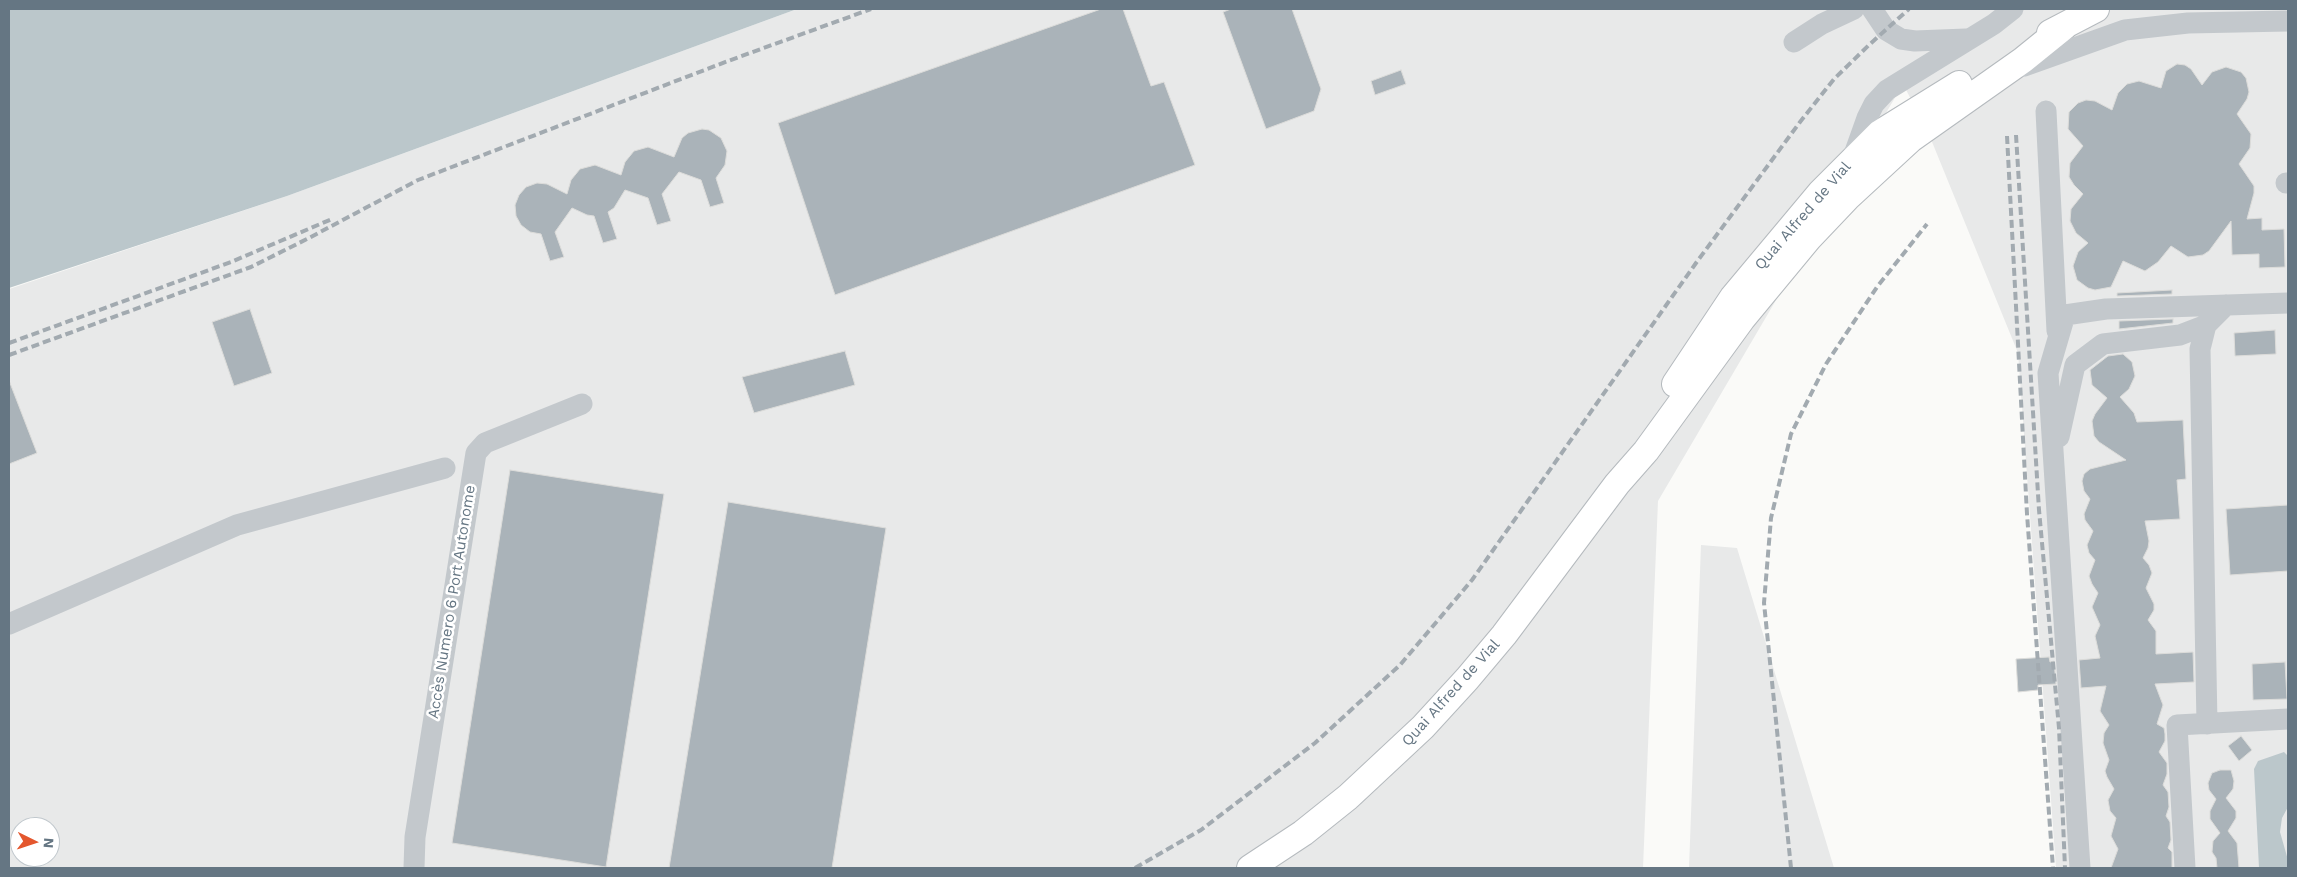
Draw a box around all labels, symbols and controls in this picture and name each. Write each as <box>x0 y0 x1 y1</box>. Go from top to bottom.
street label: Quai Alfred de Vial <box>1751 158 1855 274</box>
street label: Accès Numero 6 Port Autonome <box>425 484 479 720</box>
street label: Quai Alfred de Vial <box>1398 636 1504 750</box>
north arrow <box>10 817 60 867</box>
text: N <box>41 837 57 849</box>

